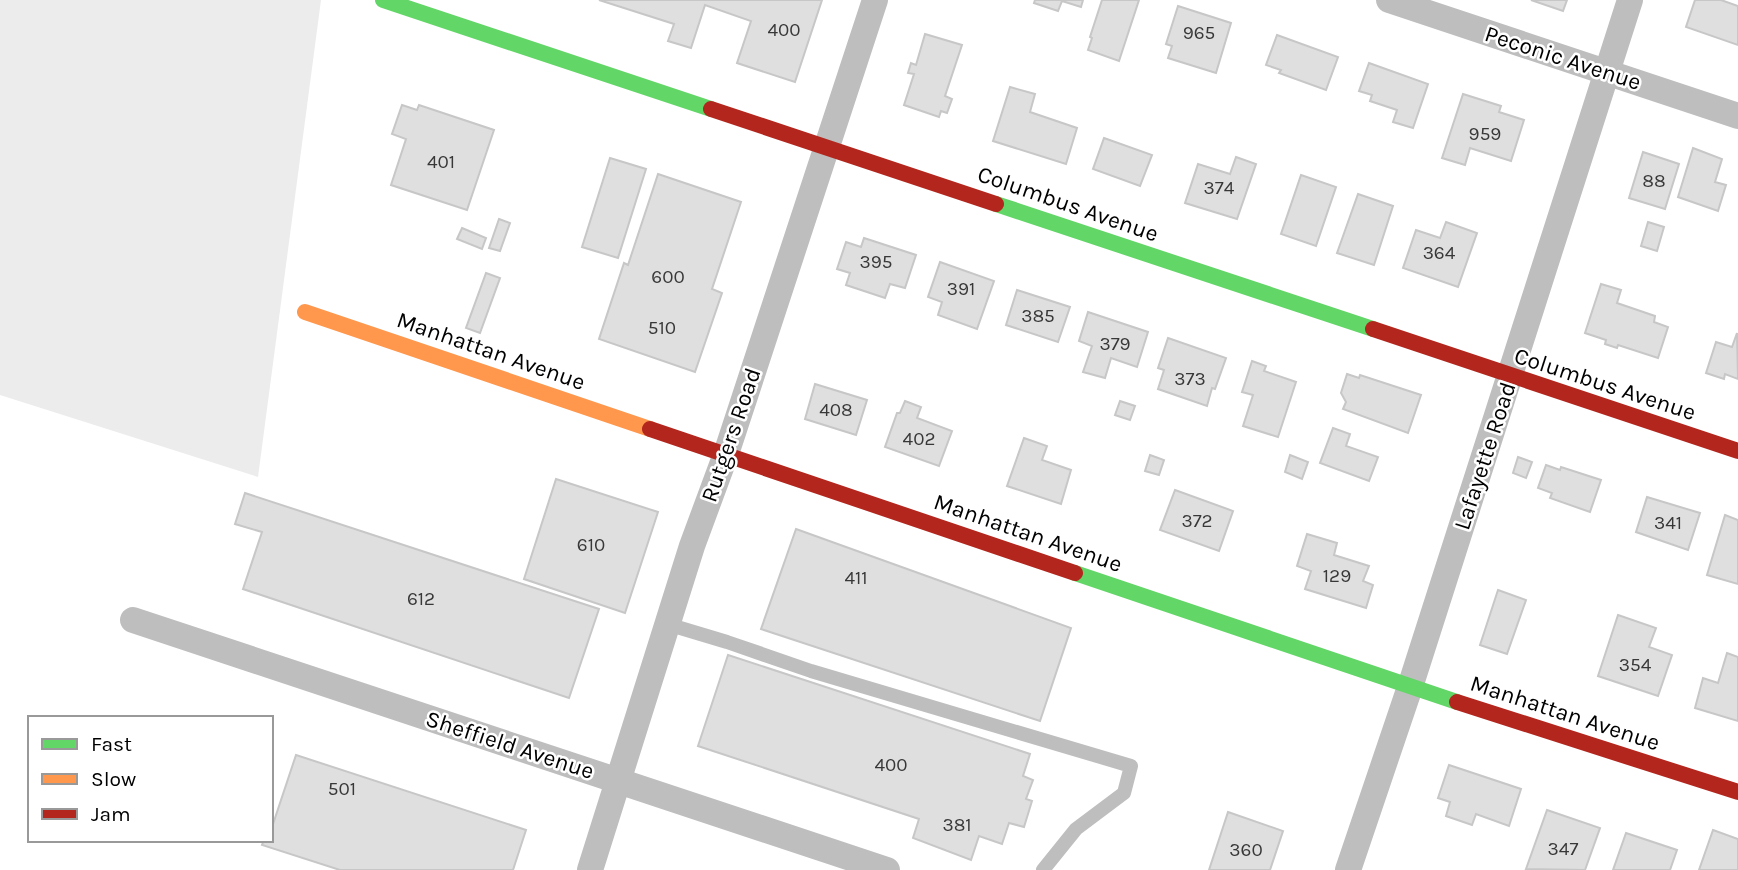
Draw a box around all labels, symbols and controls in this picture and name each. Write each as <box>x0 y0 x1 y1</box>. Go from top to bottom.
house number: 400 <box>767 19 801 41</box>
street label: Peconic Avenue <box>1481 20 1645 96</box>
house number: 965 <box>1183 22 1215 44</box>
house number: 959 <box>1469 123 1501 145</box>
house number: 401 <box>427 151 455 173</box>
street label: Columbus Avenue <box>974 160 1162 248</box>
house number: 88 <box>1642 170 1666 192</box>
house number: 374 <box>1204 177 1235 199</box>
house number: 364 <box>1423 242 1456 264</box>
house number: 395 <box>860 251 892 273</box>
house number: 600 <box>651 266 685 288</box>
house number: 391 <box>947 278 975 300</box>
house number: 385 <box>1021 305 1055 327</box>
street label: Manhattan Avenue <box>393 306 589 396</box>
house number: 510 <box>648 317 676 339</box>
house number: 379 <box>1099 333 1131 355</box>
street label: Columbus Avenue <box>1511 342 1699 426</box>
street label: Rutgers Road <box>695 364 767 506</box>
house number: 373 <box>1174 368 1206 390</box>
street label: Lafayette Road <box>1448 379 1522 533</box>
house number: 408 <box>819 399 853 421</box>
house number: 402 <box>903 428 935 450</box>
street label: Manhattan Avenue <box>930 488 1126 578</box>
house number: 372 <box>1181 510 1213 532</box>
house number: 341 <box>1654 512 1682 534</box>
house number: 610 <box>577 534 605 556</box>
house number: 129 <box>1323 565 1351 587</box>
house number: 411 <box>844 567 868 589</box>
house number: 612 <box>407 588 435 610</box>
house number: 354 <box>1619 654 1652 676</box>
street label: Manhattan Avenue <box>1467 670 1663 756</box>
street label: Sheffield Avenue <box>422 705 598 785</box>
legend <box>28 716 273 842</box>
text: Fast <box>91 732 132 756</box>
house number: 400 <box>874 754 908 776</box>
text: Slow <box>91 767 136 791</box>
house number: 501 <box>328 778 356 800</box>
text: Jam <box>91 802 131 826</box>
house number: 381 <box>942 814 972 836</box>
house number: 347 <box>1548 838 1578 860</box>
house number: 360 <box>1229 839 1263 861</box>

